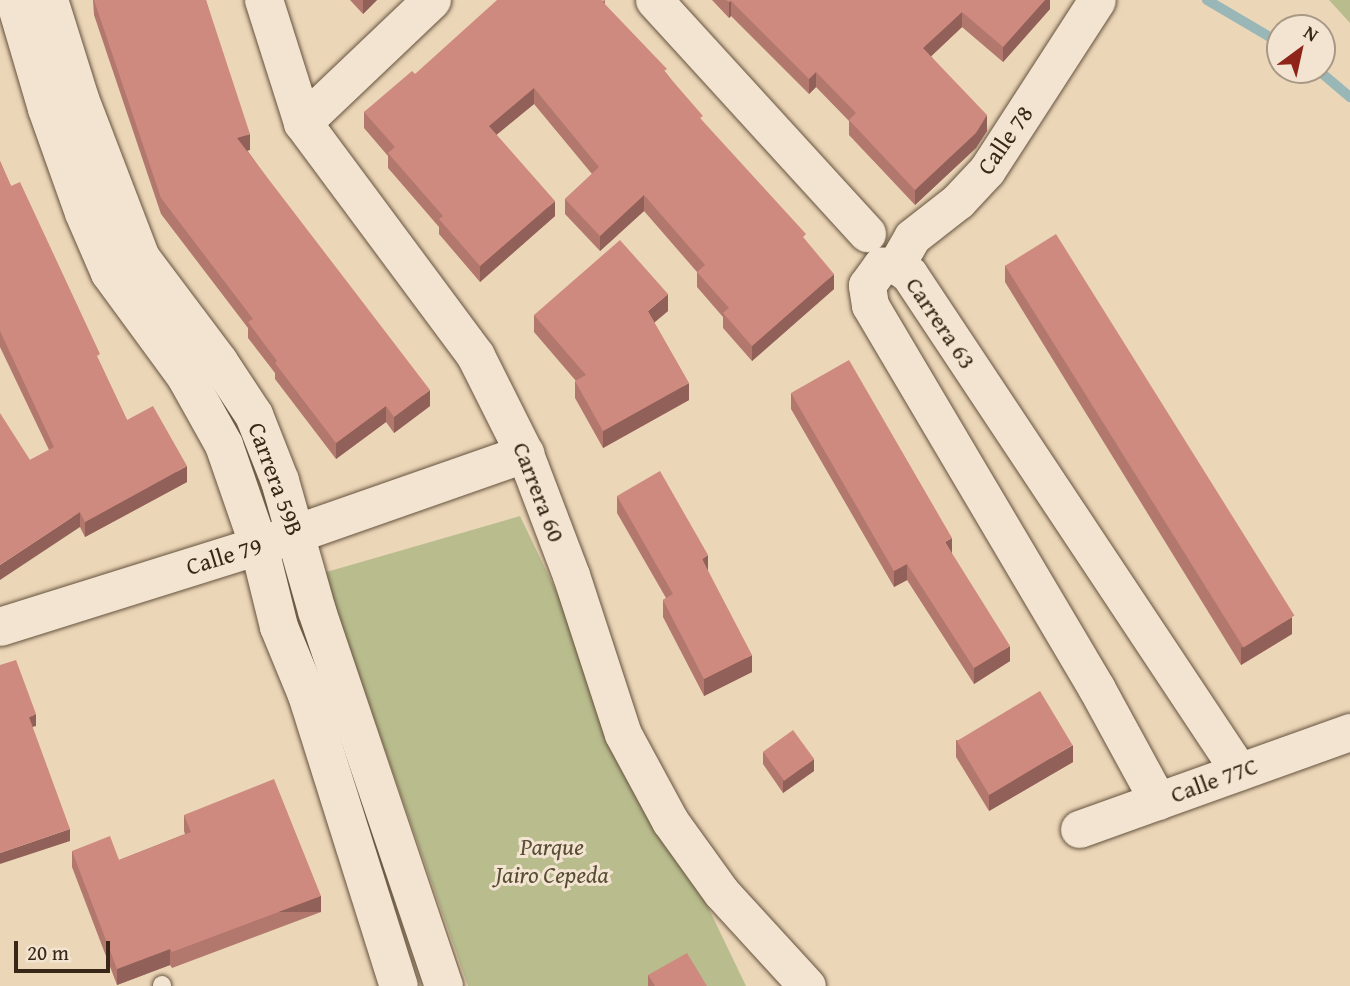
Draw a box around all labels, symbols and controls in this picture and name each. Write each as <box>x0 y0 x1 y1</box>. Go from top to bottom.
north arrow <box>1266 14 1336 84</box>
text: N <box>1298 18 1324 48</box>
street label: Calle 78 <box>971 100 1039 180</box>
street label: Carrera 63 <box>900 272 982 374</box>
street label: Carrera 59B <box>242 419 310 539</box>
street label: Carrera 60 <box>507 438 571 546</box>
street label: Calle 79 <box>183 531 265 581</box>
street label: Calle 77C <box>1167 751 1261 809</box>
park label: Parque Jairo Cepeda <box>495 833 609 889</box>
scale bar <box>18 926 114 970</box>
text: 20 m <box>27 937 69 968</box>

